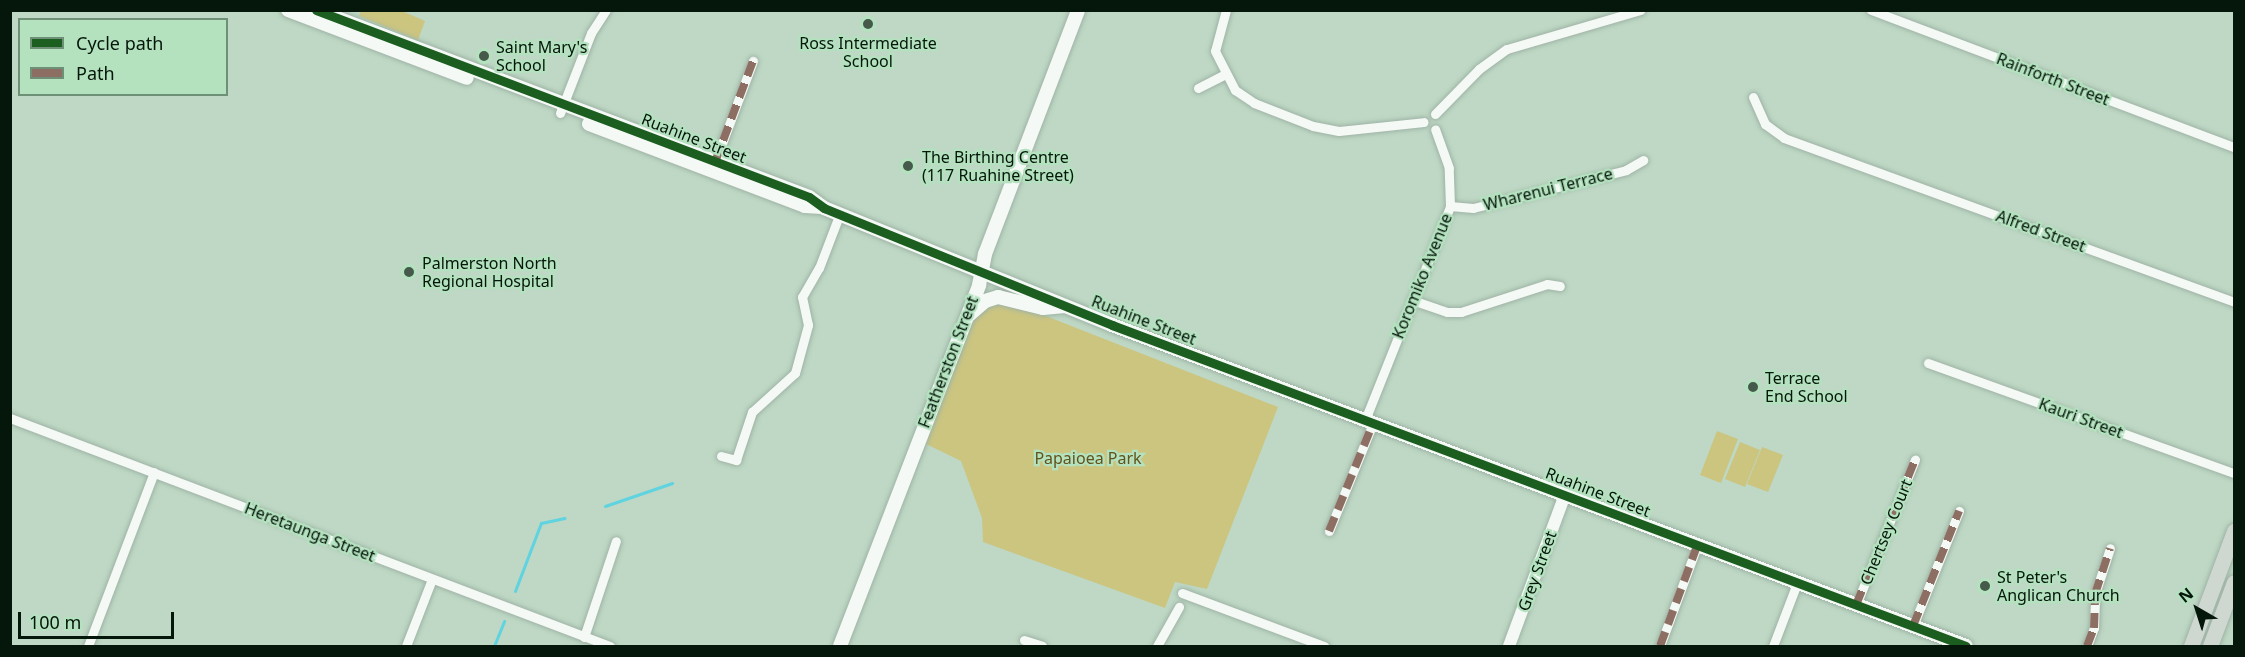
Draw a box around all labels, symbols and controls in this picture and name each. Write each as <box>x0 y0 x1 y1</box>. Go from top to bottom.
marker: Ross Intermediate School <box>861 17 875 31</box>
legend <box>18 18 228 96</box>
text: Cycle path <box>76 31 163 55</box>
place label: Ross Intermediate School <box>799 33 937 71</box>
place label: Saint Mary's School <box>496 37 587 75</box>
marker: Saint Mary's School <box>477 49 491 63</box>
street label: Rainforth Street <box>1994 49 2112 109</box>
text: Path <box>76 61 115 85</box>
street label: Ruahine Street <box>639 109 749 167</box>
place label: The Birthing Centre (117 Ruahine Street) <box>922 147 1074 185</box>
marker: The Birthing Centre (117 Ruahine Street) <box>899 157 917 175</box>
street label: Wharenui Terrace <box>1481 164 1615 214</box>
street label: Alfred Street <box>1994 206 2088 256</box>
street label: Koromiko Avenue <box>1388 211 1456 341</box>
place label: Palmerston North Regional Hospital <box>422 253 557 291</box>
marker: Palmerston North Regional Hospital <box>400 263 418 281</box>
street label: Ruahine Street <box>1089 291 1199 349</box>
street label: Featherston Street <box>914 293 982 431</box>
place label: Terrace End School <box>1765 368 1848 406</box>
marker: Terrace End School <box>1746 380 1760 394</box>
street label: Kauri Street <box>2036 394 2126 442</box>
park label: Papaioea Park <box>1034 448 1142 468</box>
street label: Ruahine Street <box>1543 463 1653 521</box>
street label: Chertsey Court <box>1856 476 1916 588</box>
street label: Heretaunga Street <box>242 498 378 566</box>
street label: Grey Street <box>1514 528 1560 614</box>
place label: St Peter's Anglican Church <box>1997 567 2120 605</box>
marker: St Peter's Anglican Church <box>1978 579 1992 593</box>
north arrow <box>2167 579 2227 639</box>
text: N <box>2174 582 2198 608</box>
scale bar <box>21 600 177 638</box>
text: 100 m <box>29 610 81 634</box>

